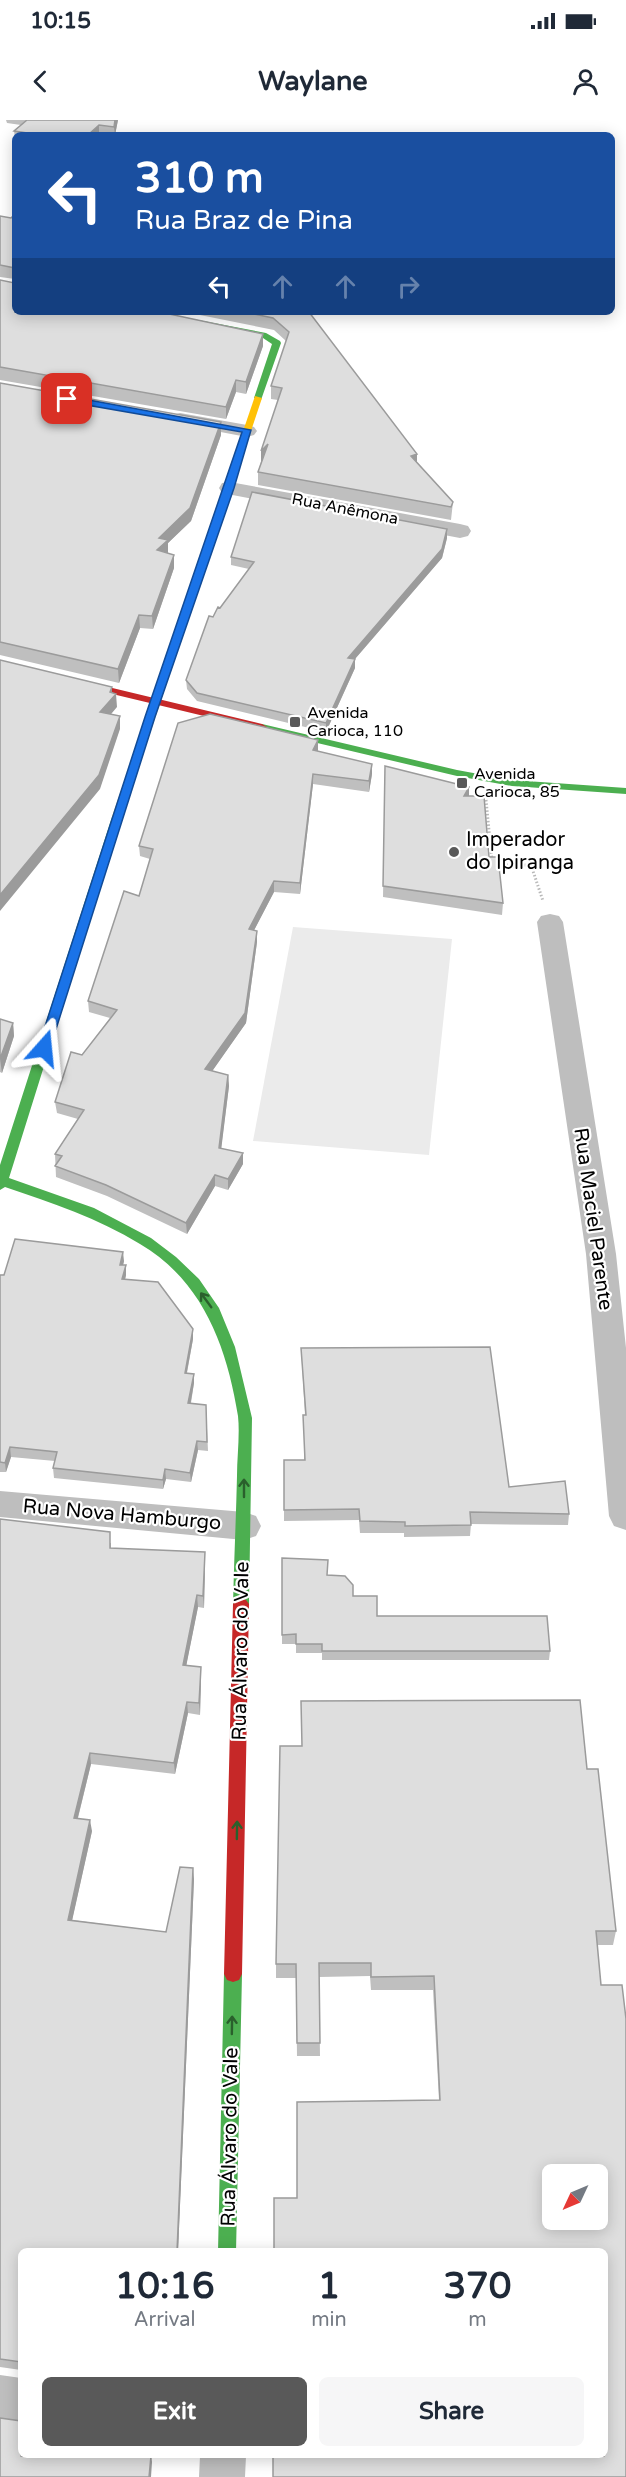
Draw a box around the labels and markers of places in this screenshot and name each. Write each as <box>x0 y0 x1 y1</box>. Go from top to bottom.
pin <box>41 373 92 424</box>
place label: Avenida Carioca, 110 <box>307 703 403 741</box>
marker: Avenida Carioca, 110 <box>288 715 302 729</box>
place label: Avenida Carioca, 85 <box>474 764 560 802</box>
marker: Avenida Carioca, 85 <box>455 776 469 790</box>
place label: Imperador do Ipiranga <box>466 828 574 875</box>
marker: Imperador do Ipiranga <box>447 845 461 859</box>

